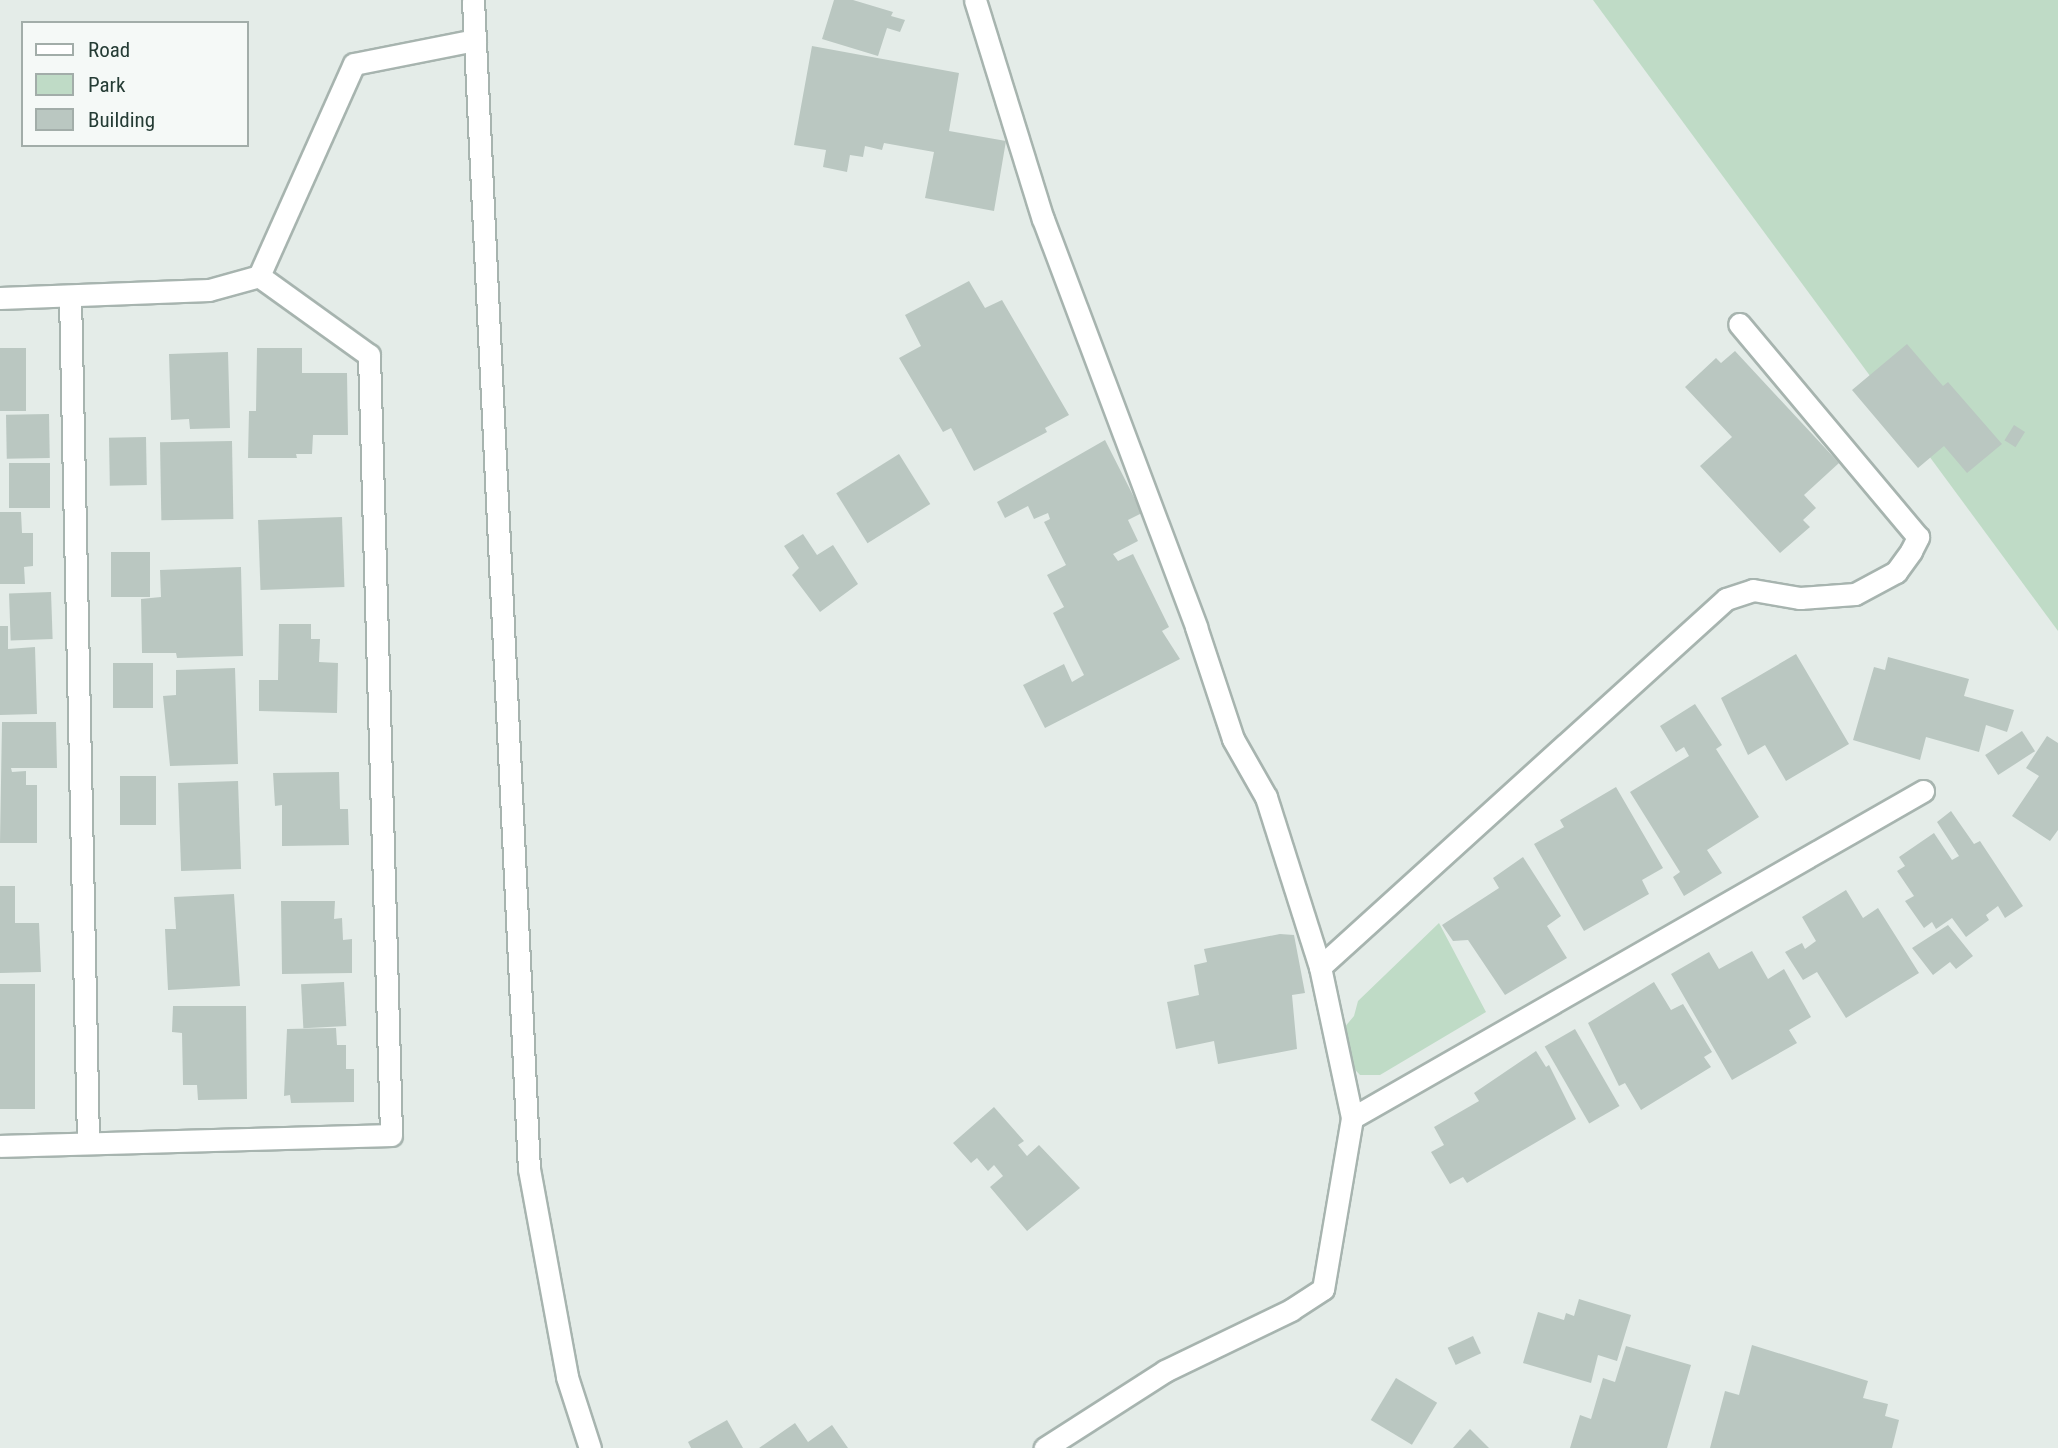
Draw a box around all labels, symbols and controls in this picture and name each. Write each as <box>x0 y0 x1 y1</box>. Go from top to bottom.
legend <box>21 21 248 147</box>
text: Road <box>88 38 130 62</box>
text: Park <box>88 73 125 97</box>
text: Building <box>88 108 155 132</box>

